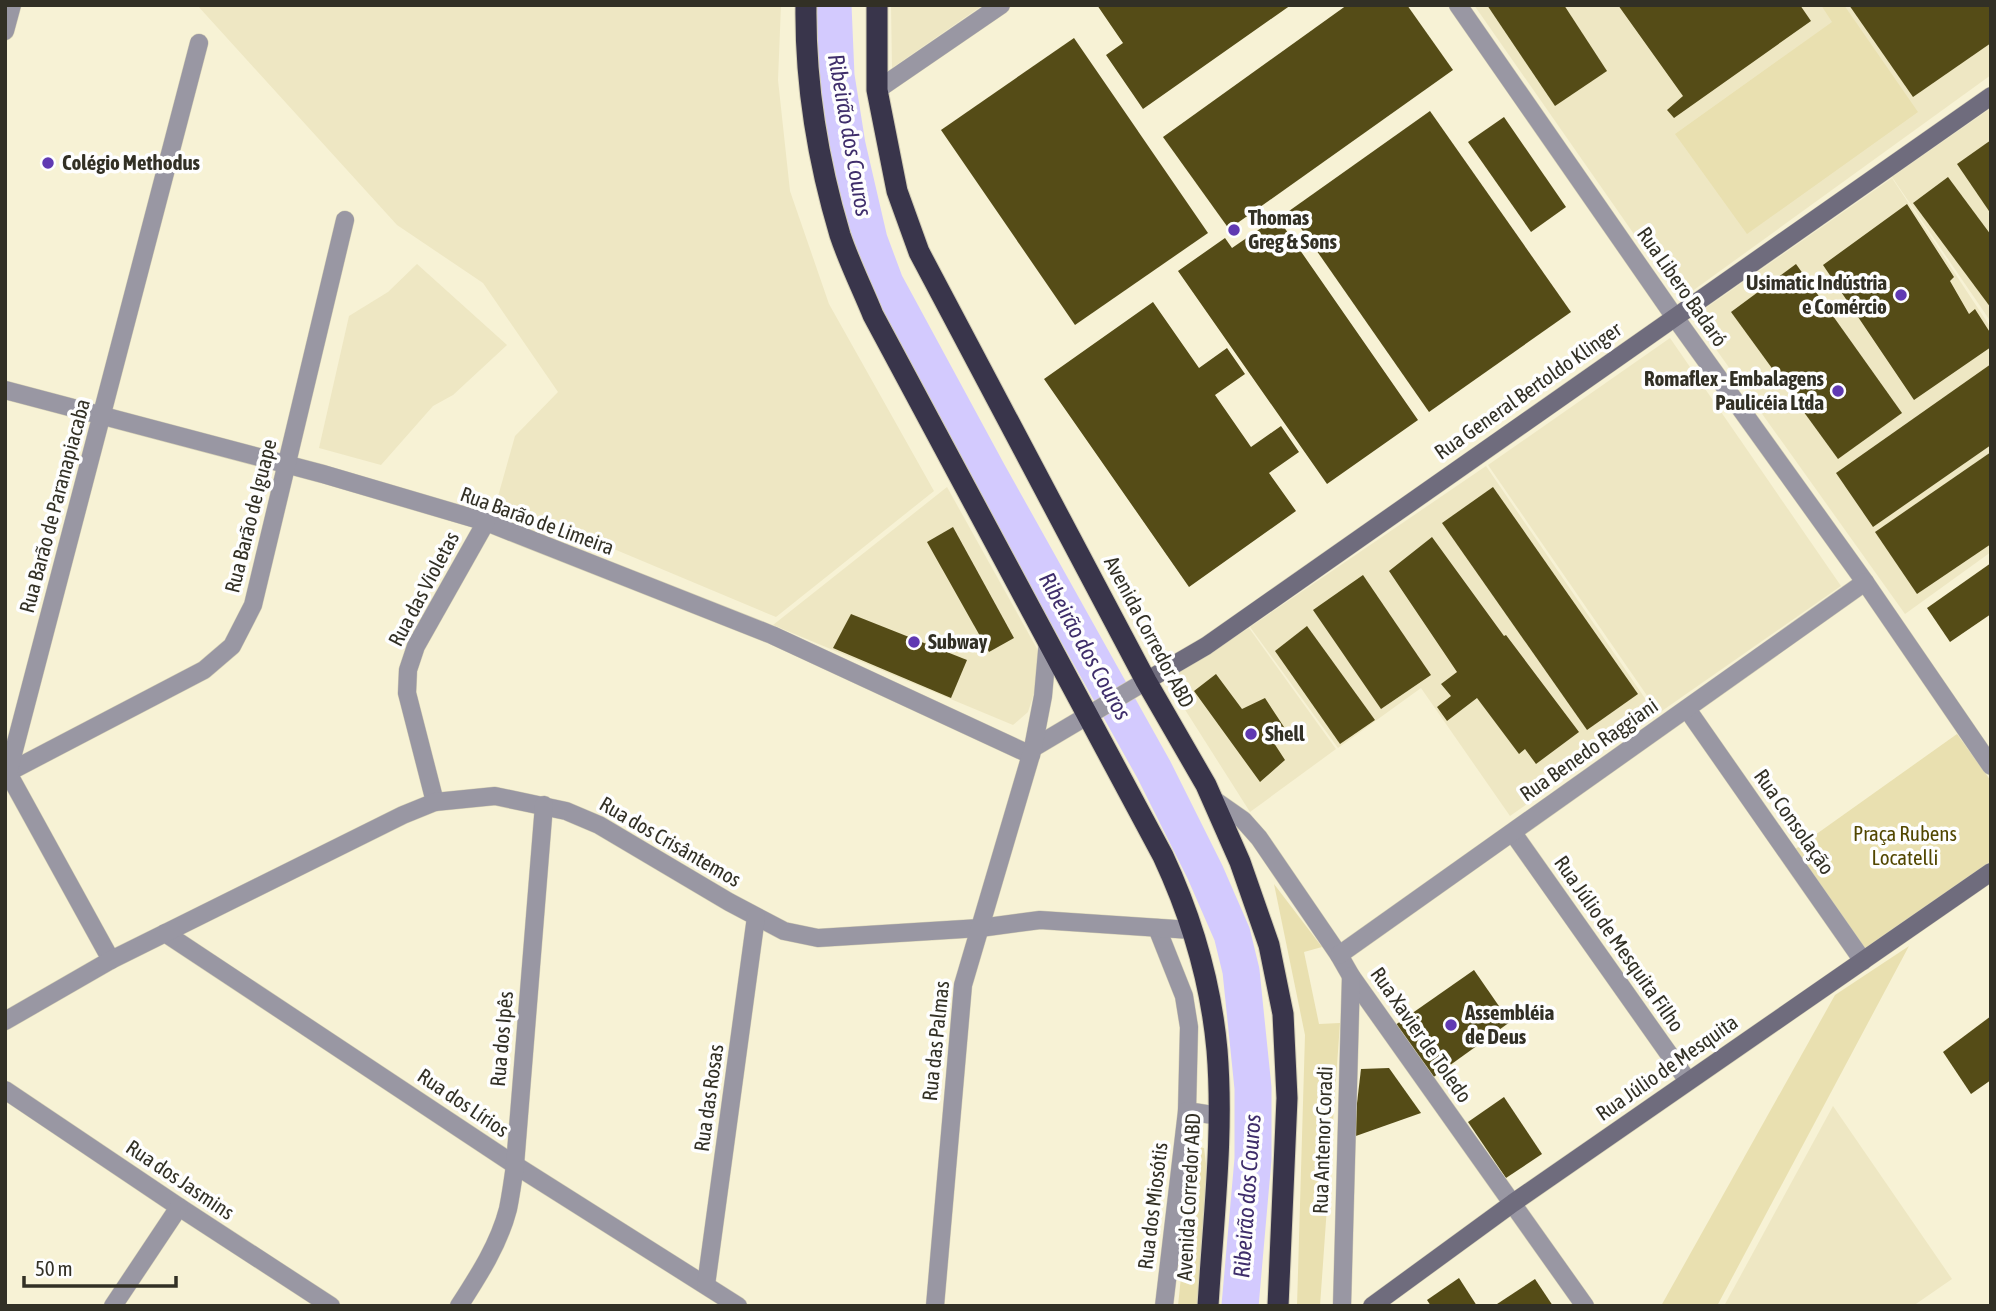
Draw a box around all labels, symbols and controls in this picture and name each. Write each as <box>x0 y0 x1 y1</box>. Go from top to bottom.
water label: Ribeirão dos Couros <box>823 52 877 218</box>
place label: Colégio Methodus <box>62 150 201 174</box>
marker: Colégio Methodus <box>40 155 56 171</box>
place label: Thomas Greg & Sons <box>1248 205 1337 253</box>
marker: Thomas Greg & Sons <box>1226 222 1242 238</box>
street label: Rua Libero Badaró <box>1633 222 1733 351</box>
place label: Usimatic Indústria e Comércio <box>1746 270 1887 318</box>
marker: Usimatic Indústria e Comércio <box>1893 287 1909 303</box>
street label: Rua General Bertoldo Klinger <box>1430 316 1626 464</box>
place label: Romaflex - Embalagens Paulicéia Ltda <box>1644 366 1825 414</box>
marker: Romaflex - Embalagens Paulicéia Ltda <box>1830 383 1846 399</box>
street label: Rua Barão de Paranapiacaba <box>14 396 94 615</box>
street label: Rua Barão de Iguape <box>219 436 281 595</box>
street label: Rua Barão de Limeira <box>457 481 617 559</box>
street label: Rua das Violetas <box>383 527 463 650</box>
street label: Avenida Corredor ABD <box>1100 552 1200 711</box>
water label: Ribeirão dos Couros <box>1034 568 1136 724</box>
place label: Subway <box>928 629 988 653</box>
marker: Subway <box>906 634 922 650</box>
street label: Rua Benedo Raggiani <box>1515 693 1662 806</box>
place label: Shell <box>1265 721 1305 745</box>
marker: Shell <box>1243 726 1259 742</box>
street label: Rua Consolação <box>1750 764 1840 879</box>
street label: Rua dos Crisântemos <box>596 791 745 891</box>
park label: Praça Rubens Locatelli <box>1853 821 1957 869</box>
street label: Rua Júlio de Mesquita Filho <box>1550 851 1690 1036</box>
street label: Rua Xavier de Toledo <box>1366 962 1477 1107</box>
street label: Rua das Palmas <box>917 980 953 1102</box>
street label: Rua dos Ipês <box>485 990 517 1088</box>
place label: Assembléia de Deus <box>1464 1000 1554 1048</box>
street label: Rua Júlio de Mesquita <box>1591 1009 1742 1125</box>
marker: Assembléia de Deus <box>1443 1017 1459 1033</box>
street label: Rua das Rosas <box>689 1043 727 1153</box>
street label: Rua dos Lírios <box>413 1063 514 1141</box>
street label: Rua Antenor Coradi <box>1307 1066 1337 1214</box>
street label: Avenida Corredor ABD <box>1172 1112 1204 1281</box>
water label: Ribeirão dos Couros <box>1228 1113 1266 1279</box>
street label: Rua dos Jasmins <box>122 1134 239 1224</box>
street label: Rua dos Miosótis <box>1132 1141 1172 1271</box>
scale bar <box>24 1244 177 1288</box>
text: 50 m <box>35 1256 73 1280</box>

